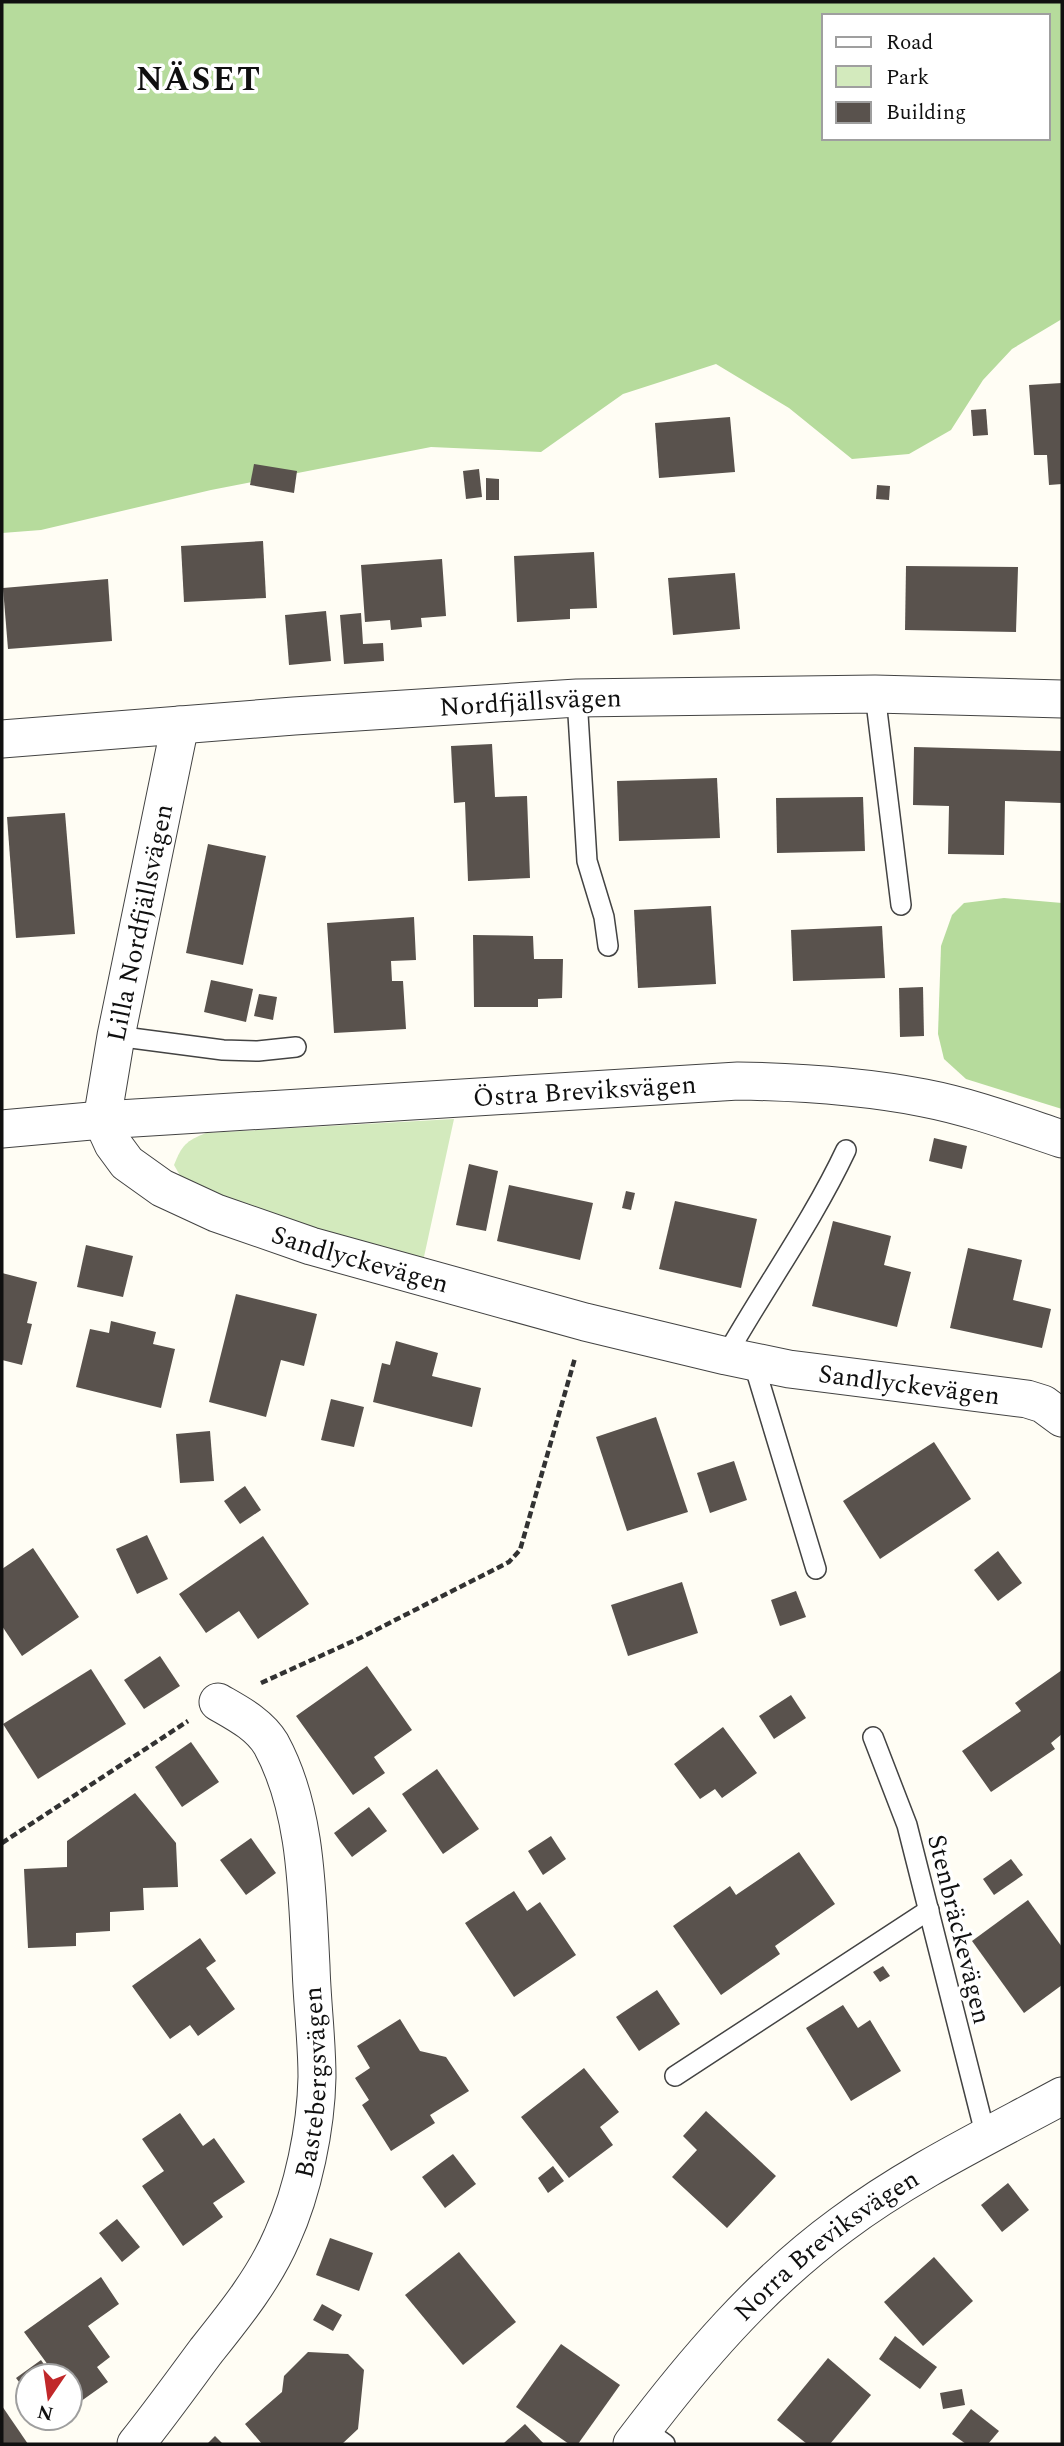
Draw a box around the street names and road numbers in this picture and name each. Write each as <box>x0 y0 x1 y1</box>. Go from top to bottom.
street label: Nordfjällsvägen <box>438 678 622 728</box>
street label: Lilla Nordfjällsvägen <box>96 800 184 1045</box>
street label: Östra Breviksvägen <box>472 1065 698 1118</box>
street label: Sandlyckevägen <box>266 1215 453 1304</box>
street label: Sandlyckevägen <box>816 1354 1002 1416</box>
street label: Stenbräckevägen <box>916 1830 1002 2028</box>
street label: Bastebergsvägen <box>284 1985 338 2182</box>
street label: Norra Breviksvägen <box>725 2159 927 2331</box>

